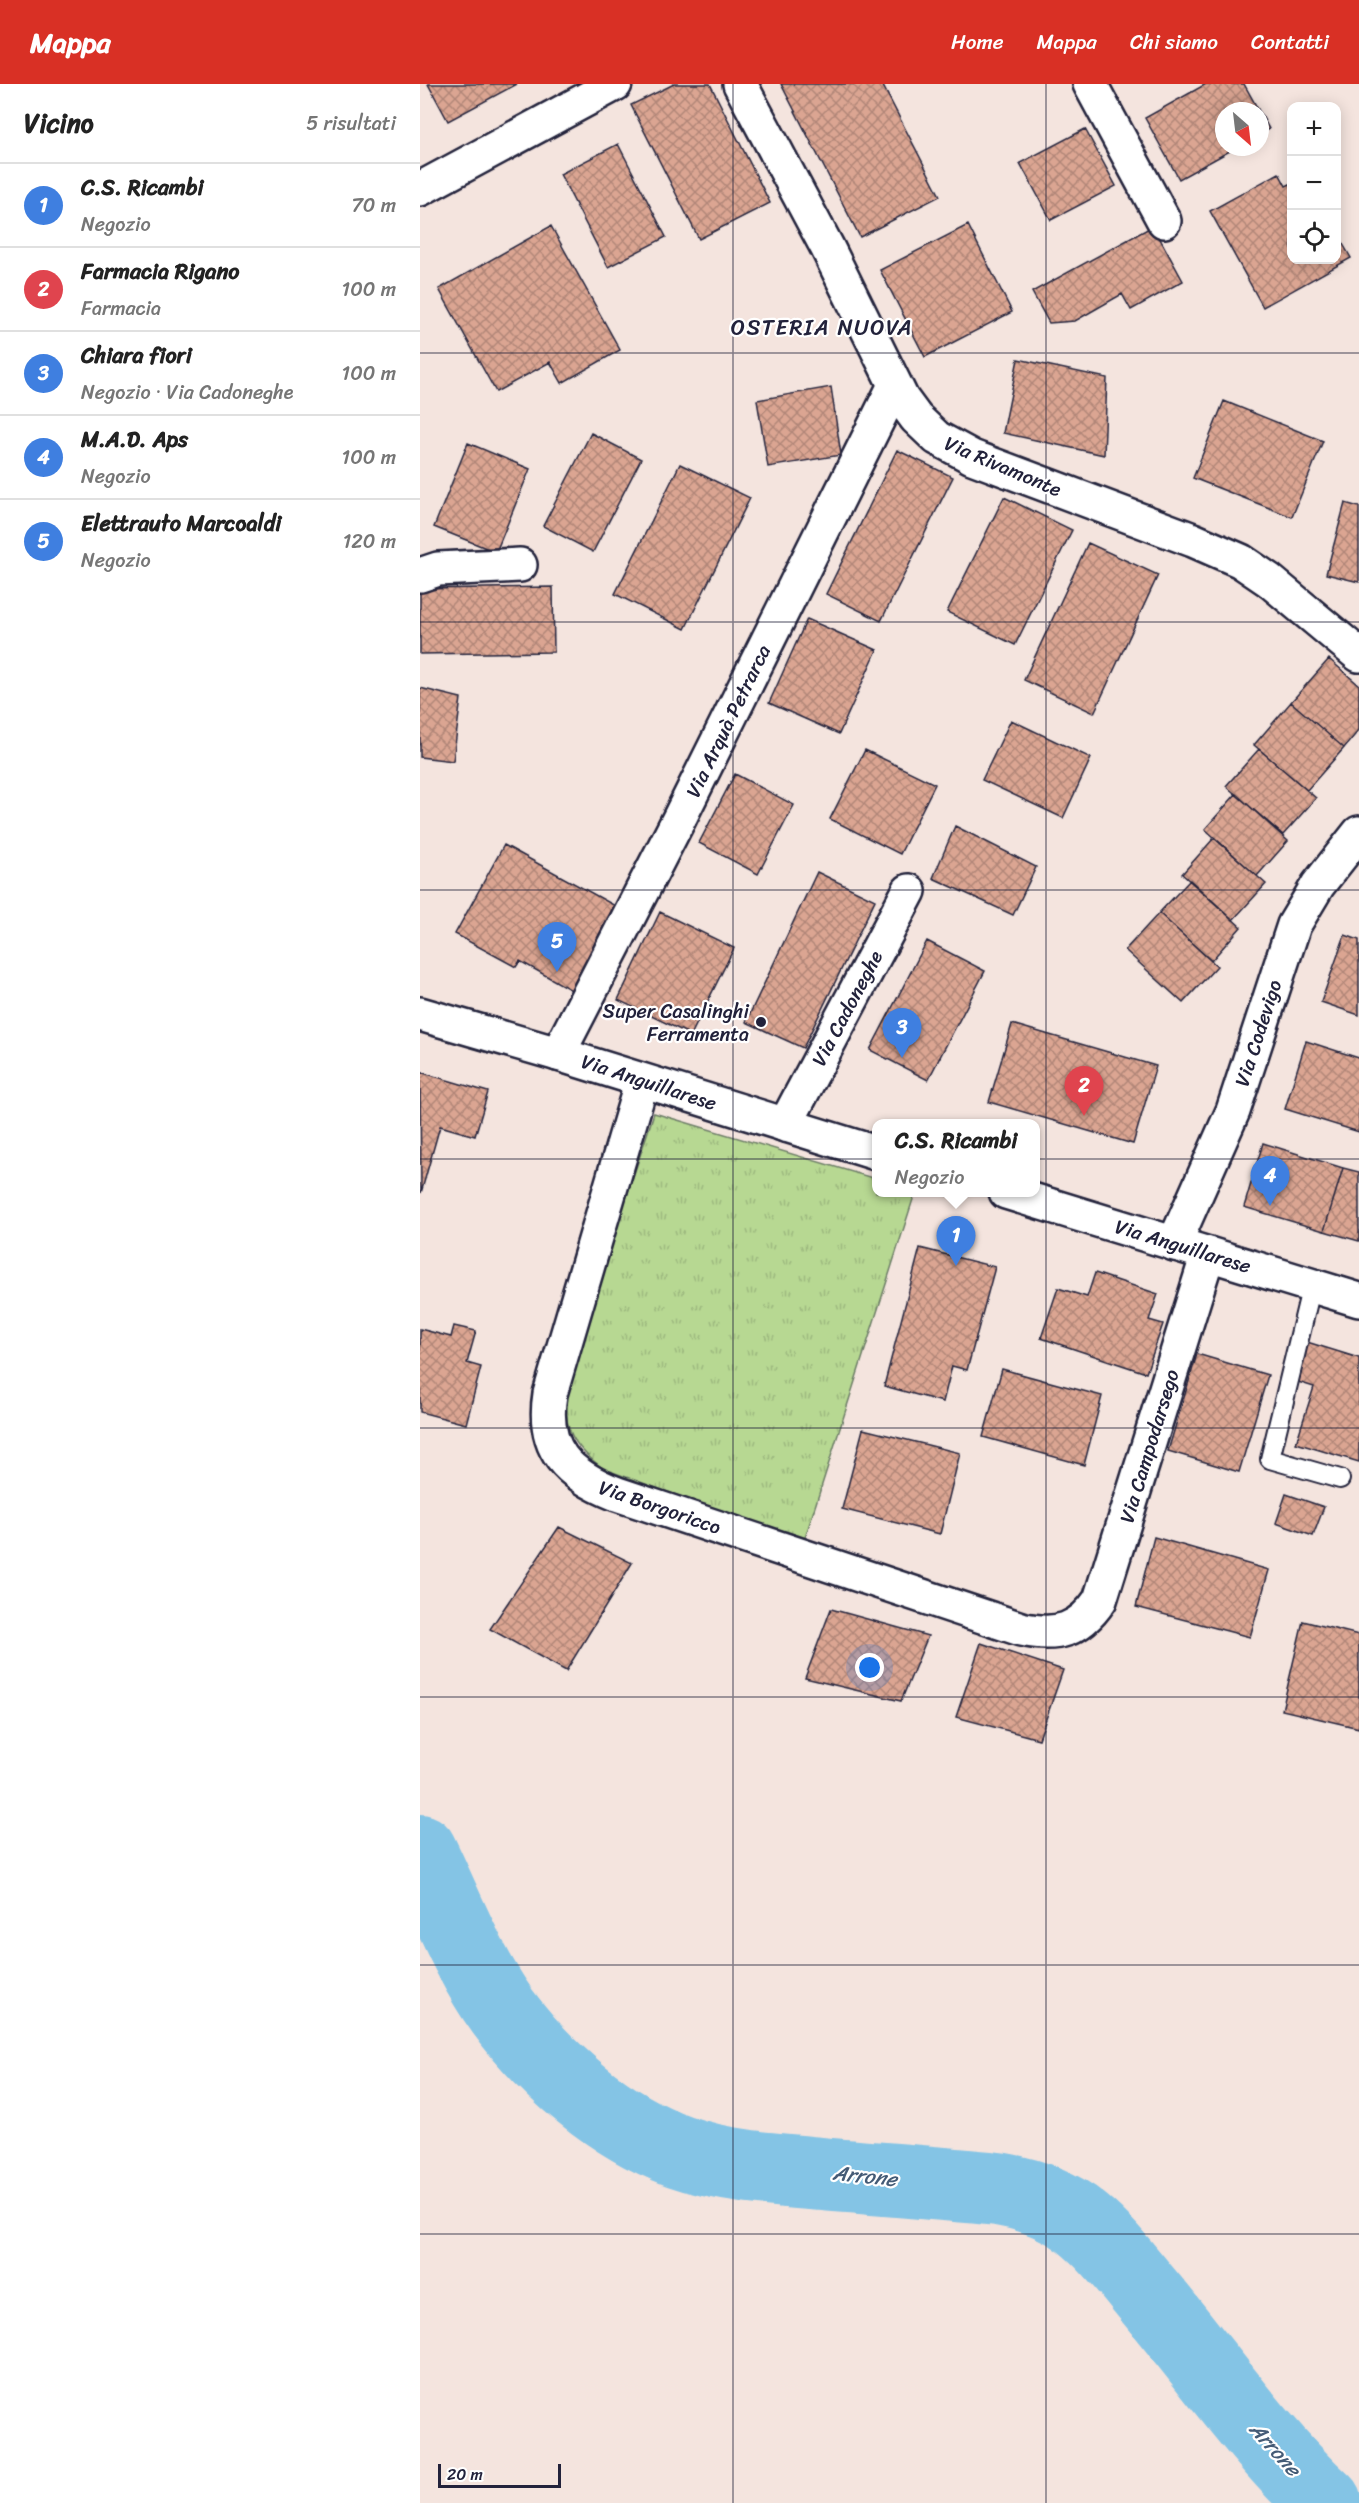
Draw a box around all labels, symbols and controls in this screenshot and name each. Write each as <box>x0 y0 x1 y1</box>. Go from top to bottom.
text: Mappa <box>30 18 111 67</box>
text: Home <box>951 23 1003 61</box>
text: Mappa <box>1036 23 1097 61</box>
text: Chi siamo <box>1130 23 1218 61</box>
text: Contatti <box>1251 23 1329 61</box>
text: Vicino <box>24 100 94 146</box>
north arrow <box>1215 102 1269 156</box>
map controls <box>1287 102 1341 264</box>
button: + <box>1287 102 1341 156</box>
text: 5 risultati <box>306 106 396 141</box>
button: − <box>1287 156 1341 210</box>
text: C.S. Ricambi <box>81 168 203 207</box>
text: 1 <box>39 188 48 223</box>
text: 70 m <box>351 188 396 223</box>
text: Negozio <box>81 207 151 242</box>
button: locate <box>1287 210 1341 264</box>
text: Farmacia Rigano <box>81 252 239 291</box>
text: 2 <box>38 272 49 307</box>
text: 100 m <box>342 272 396 307</box>
text: Farmacia <box>81 291 161 326</box>
district label: OSTERIA NUOVA <box>731 308 913 347</box>
text: Chiara fiori <box>81 336 192 375</box>
text: 3 <box>38 356 49 391</box>
text: 100 m <box>342 356 396 391</box>
text: Negozio · Via Cadoneghe <box>81 375 293 410</box>
text: M.A.D. Aps <box>81 420 188 459</box>
street label: Via Rivamonte <box>939 426 1067 507</box>
text: 4 <box>37 440 50 475</box>
text: 100 m <box>342 440 396 475</box>
text: Negozio <box>81 459 151 494</box>
text: Elettrauto Marcoaldi <box>81 504 281 543</box>
text: 5 <box>37 524 50 559</box>
text: 120 m <box>343 524 396 559</box>
text: Negozio <box>81 543 151 578</box>
street label: Via Arquà Petrarca <box>676 639 781 804</box>
pin: 5 <box>538 922 576 972</box>
street label: Via Cadoneghe <box>802 944 893 1073</box>
street label: Via Codevigo <box>1225 975 1292 1091</box>
place label: Super Casalinghi Ferramenta <box>603 994 749 1052</box>
pin: 3 <box>882 1008 922 1058</box>
marker: Super Casalinghi Ferramenta <box>754 1015 768 1029</box>
street label: Via Anguillarese <box>577 1044 721 1121</box>
pin: 2 <box>1064 1066 1104 1116</box>
popup <box>872 1119 1040 1197</box>
text: C.S. Ricambi <box>895 1121 1017 1160</box>
pin: 4 <box>1250 1156 1290 1206</box>
text: Negozio <box>895 1160 964 1195</box>
street label: Via Anguillarese <box>1110 1209 1255 1284</box>
pin: 1 <box>936 1216 976 1266</box>
street label: Via Campodarsego <box>1109 1365 1189 1527</box>
street label: Via Borgoricco <box>594 1470 726 1545</box>
your location <box>855 1653 884 1682</box>
water label: Arrone <box>830 2154 901 2198</box>
water label: Arrone <box>1239 2412 1312 2487</box>
text: 20 m <box>447 2460 483 2489</box>
scale bar <box>438 2461 561 2488</box>

